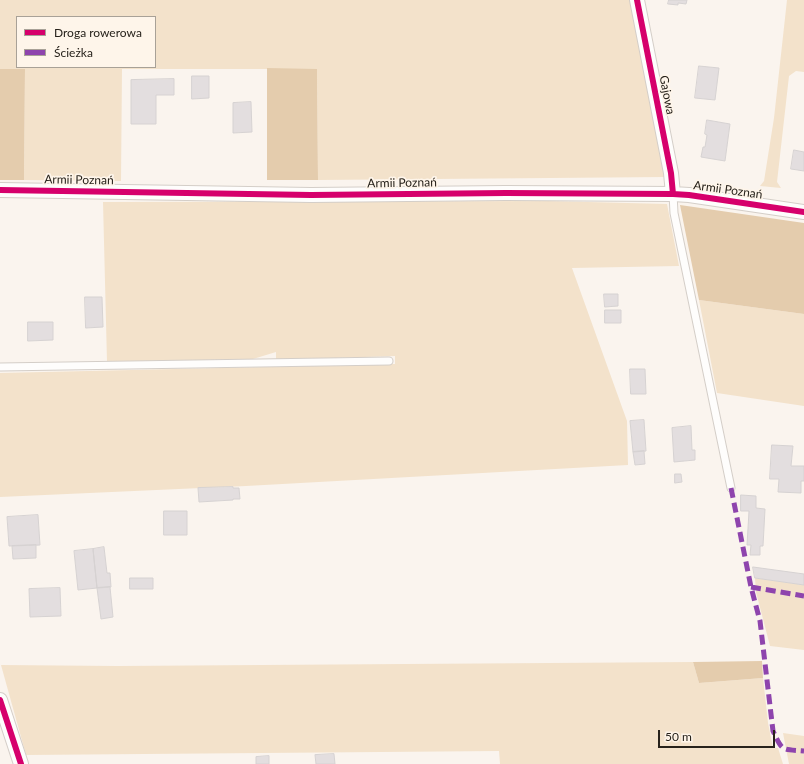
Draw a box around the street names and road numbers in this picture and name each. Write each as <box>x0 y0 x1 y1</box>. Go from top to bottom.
street label: Gajowa <box>656 74 678 116</box>
street label: Armii Poznań <box>44 172 114 188</box>
street label: Armii Poznań <box>367 175 437 191</box>
street label: Armii Poznań <box>693 178 763 202</box>

